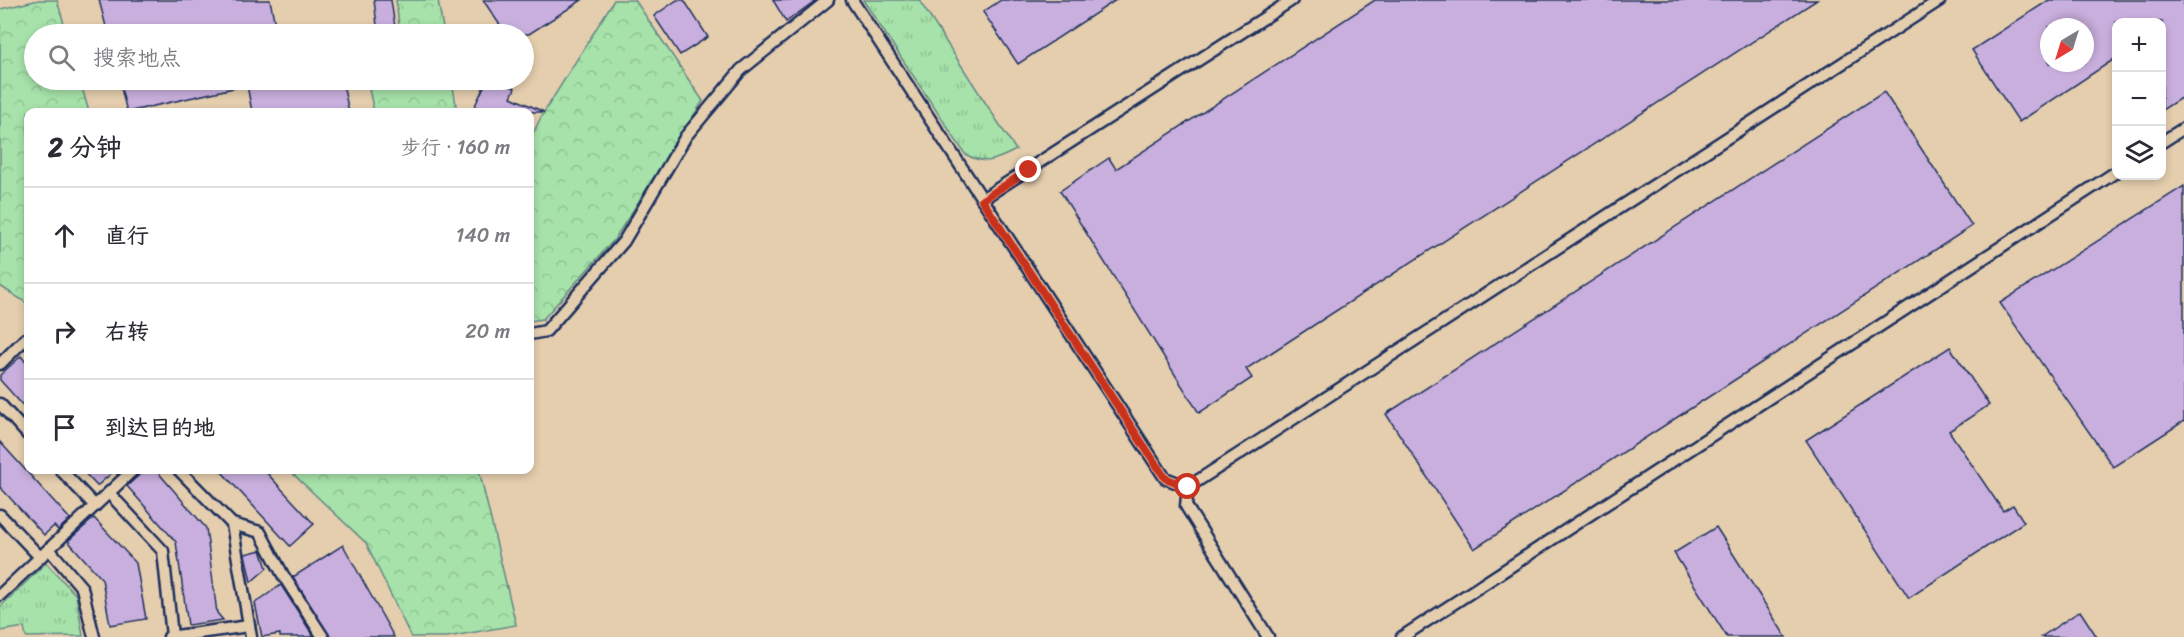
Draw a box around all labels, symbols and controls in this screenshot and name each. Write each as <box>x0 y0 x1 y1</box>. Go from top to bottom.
north arrow <box>2040 18 2094 72</box>
map controls <box>2112 18 2166 180</box>
button: + <box>2112 18 2166 72</box>
search box <box>24 24 534 90</box>
text: 搜索地点 <box>93 38 181 77</box>
icon: search <box>45 41 78 74</box>
button: − <box>2112 72 2166 126</box>
text: 2 分钟 <box>48 124 122 170</box>
button: layers <box>2112 126 2166 180</box>
text: 步行 · 160 m <box>401 130 510 165</box>
route end <box>1015 156 1041 182</box>
text: 直行 <box>105 216 149 255</box>
text: 140 m <box>456 218 510 253</box>
icon: ahead <box>48 219 81 252</box>
text: 右转 <box>105 312 149 351</box>
text: 20 m <box>465 314 510 349</box>
icon: right <box>48 315 81 348</box>
text: 到达目的地 <box>105 408 215 447</box>
icon: arrive <box>48 411 81 444</box>
route start <box>1174 473 1200 499</box>

